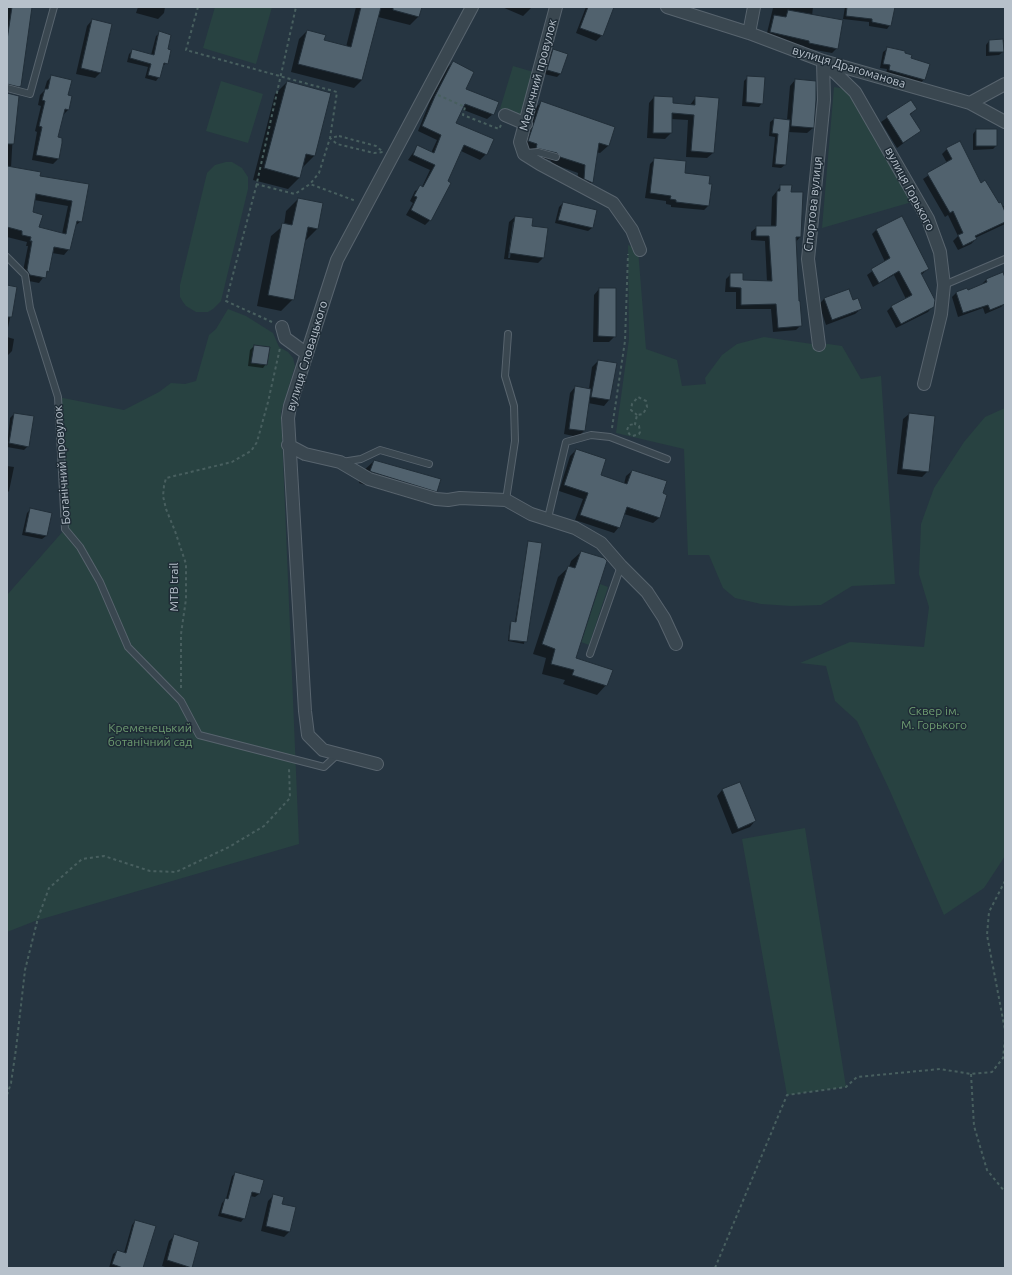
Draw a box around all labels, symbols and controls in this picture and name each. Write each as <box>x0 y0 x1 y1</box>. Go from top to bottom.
street label: Медичний провулок <box>516 18 560 132</box>
street label: вулиця Драгоманова <box>791 43 907 91</box>
street label: вулиця Горького <box>882 145 938 233</box>
street label: Спортова вулиця <box>801 156 825 252</box>
street label: вулиця Словацького <box>283 299 331 413</box>
street label: Ботанічний провулок <box>51 405 73 525</box>
street label: MTB trail <box>167 563 181 611</box>
park label: Сквер ім. М. Горького <box>901 704 967 732</box>
park label: Кременецький ботанічний сад <box>108 721 192 749</box>

